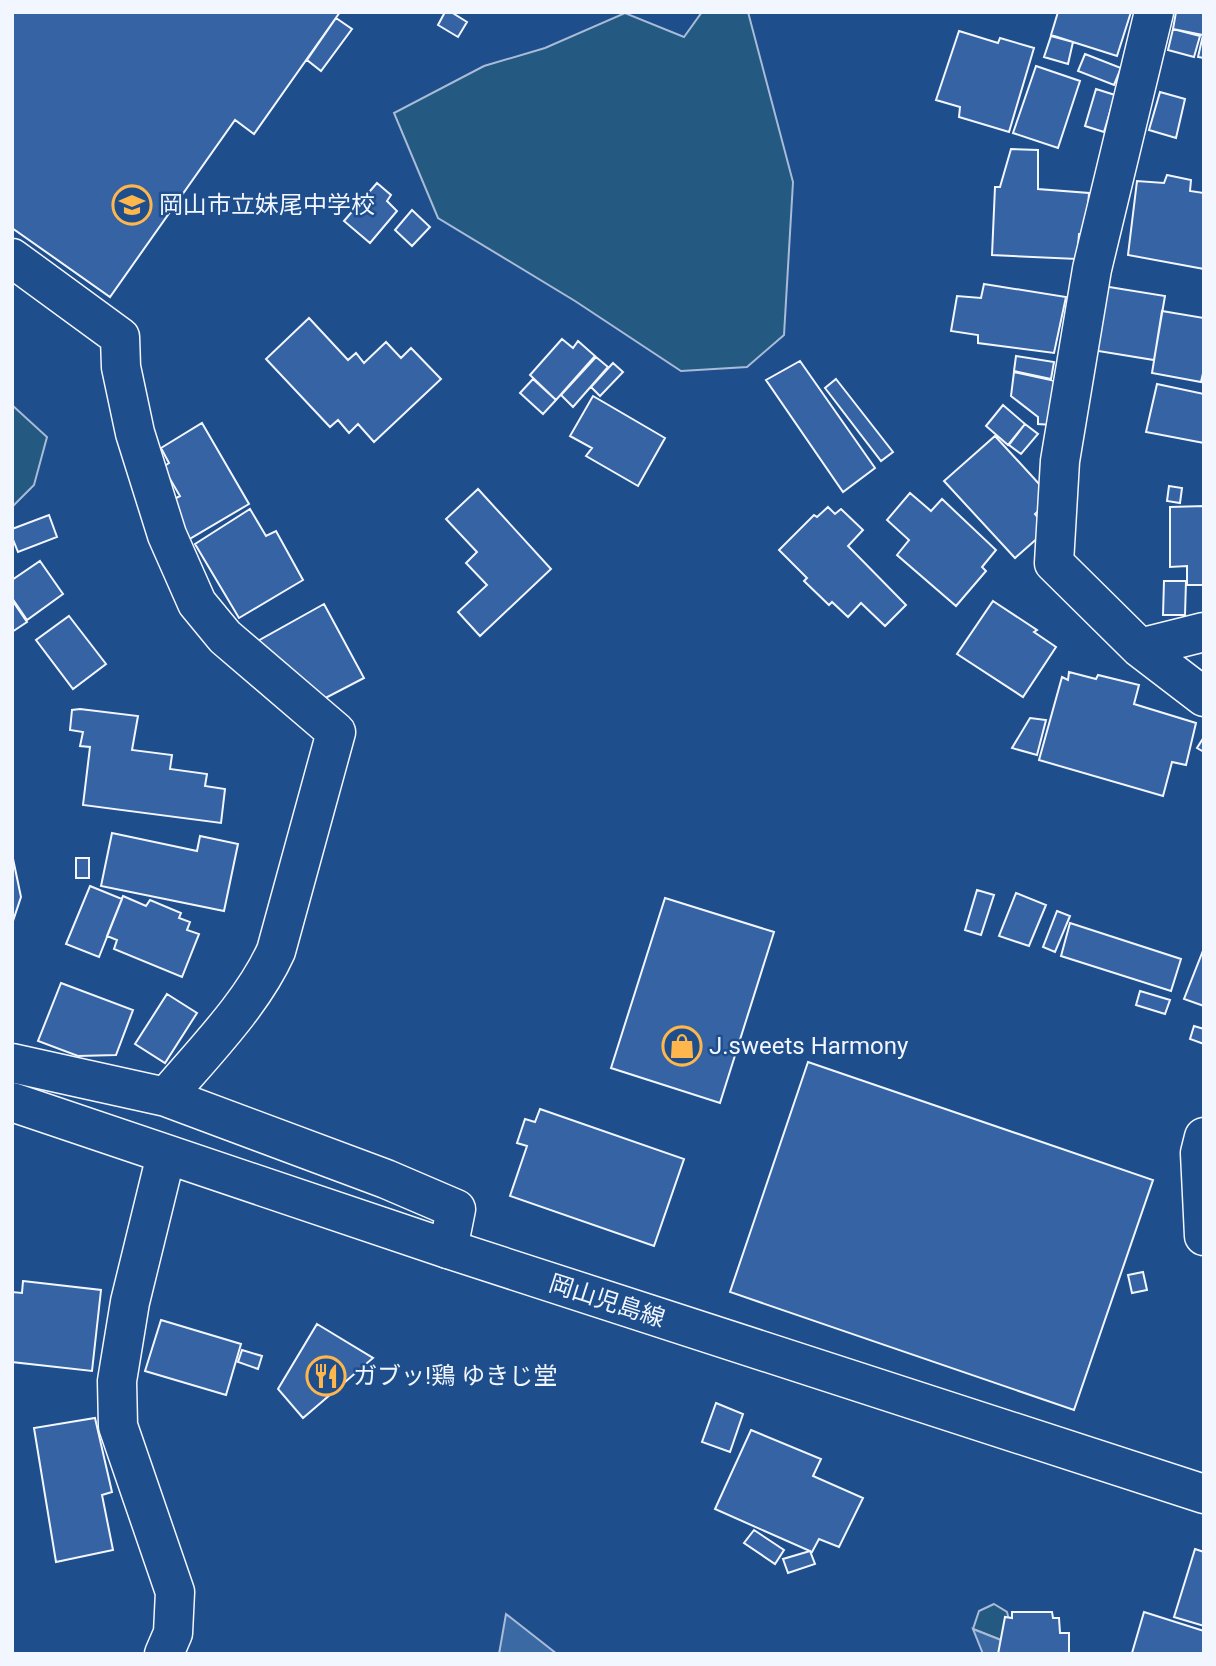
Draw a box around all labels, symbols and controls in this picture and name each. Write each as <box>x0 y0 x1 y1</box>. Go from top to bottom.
school or university icon: 岡山市立妹尾中学校 <box>111 184 153 226</box>
place label: 岡山市立妹尾中学校 <box>159 191 375 219</box>
shop icon: J.sweets Harmony <box>661 1025 703 1067</box>
place label: J.sweets Harmony <box>709 1032 909 1060</box>
street label: 岡山児島線 <box>546 1269 668 1333</box>
restaurant icon: ガブッ!鶏 ゆきじ堂 <box>305 1355 347 1397</box>
place label: ガブッ!鶏 ゆきじ堂 <box>353 1362 557 1390</box>

